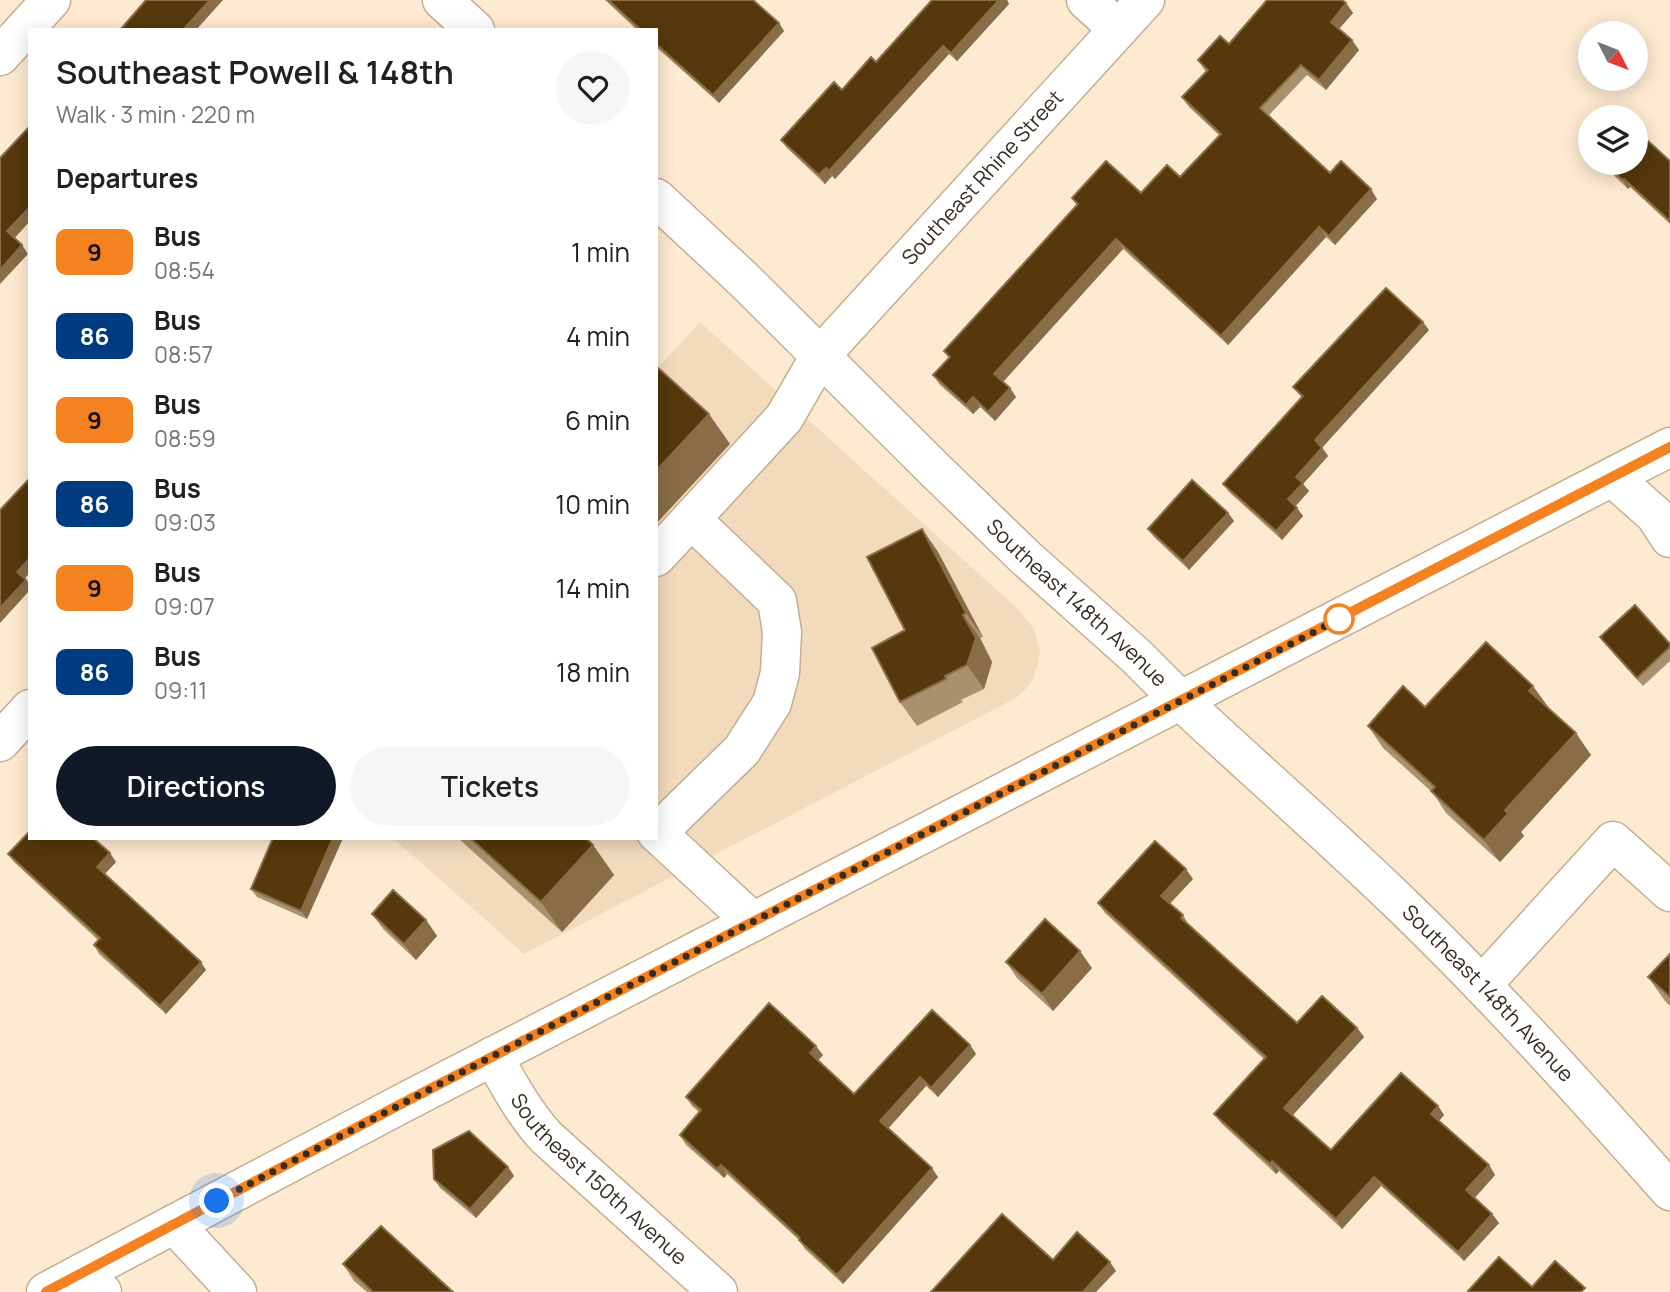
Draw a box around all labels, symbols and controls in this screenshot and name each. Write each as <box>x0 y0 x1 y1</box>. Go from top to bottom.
north arrow <box>1578 21 1648 91</box>
map controls <box>1578 21 1648 175</box>
text: Southeast Powell & 148th <box>56 49 454 94</box>
button: heart <box>556 51 630 125</box>
street label: Southeast Rhine Street <box>895 84 1069 271</box>
text: Walk · 3 min · 220 m <box>56 98 255 130</box>
button: layers <box>1578 105 1648 175</box>
text: Departures <box>56 160 198 196</box>
text: Bus <box>154 218 201 254</box>
text: 1 min <box>571 234 630 270</box>
text: 9 <box>87 235 102 268</box>
text: 08:54 <box>154 254 215 286</box>
text: Bus <box>154 302 201 338</box>
text: 4 min <box>566 318 630 354</box>
text: 86 <box>80 319 109 352</box>
text: 08:57 <box>154 338 213 370</box>
text: Bus <box>154 386 201 422</box>
text: 6 min <box>565 402 630 438</box>
text: 9 <box>87 403 102 436</box>
text: 08:59 <box>154 422 216 454</box>
text: Bus <box>154 470 201 506</box>
text: 10 min <box>555 486 630 522</box>
text: 86 <box>80 487 109 520</box>
text: 09:03 <box>154 506 216 538</box>
street label: Southeast 148th Avenue <box>981 512 1174 692</box>
text: Bus <box>154 554 201 590</box>
text: 14 min <box>556 570 630 606</box>
text: 9 <box>87 571 102 604</box>
text: 09:07 <box>154 590 215 622</box>
unlabelled marker <box>1324 604 1354 634</box>
text: Bus <box>154 638 201 674</box>
text: 18 min <box>556 654 630 690</box>
text: 86 <box>80 655 109 688</box>
text: 09:11 <box>154 674 207 706</box>
button: Directions <box>56 746 336 826</box>
button: Tickets <box>350 746 630 826</box>
street label: Southeast 148th Avenue <box>1397 898 1580 1087</box>
street label: Southeast 150th Avenue <box>505 1088 694 1271</box>
your location <box>199 1183 234 1218</box>

